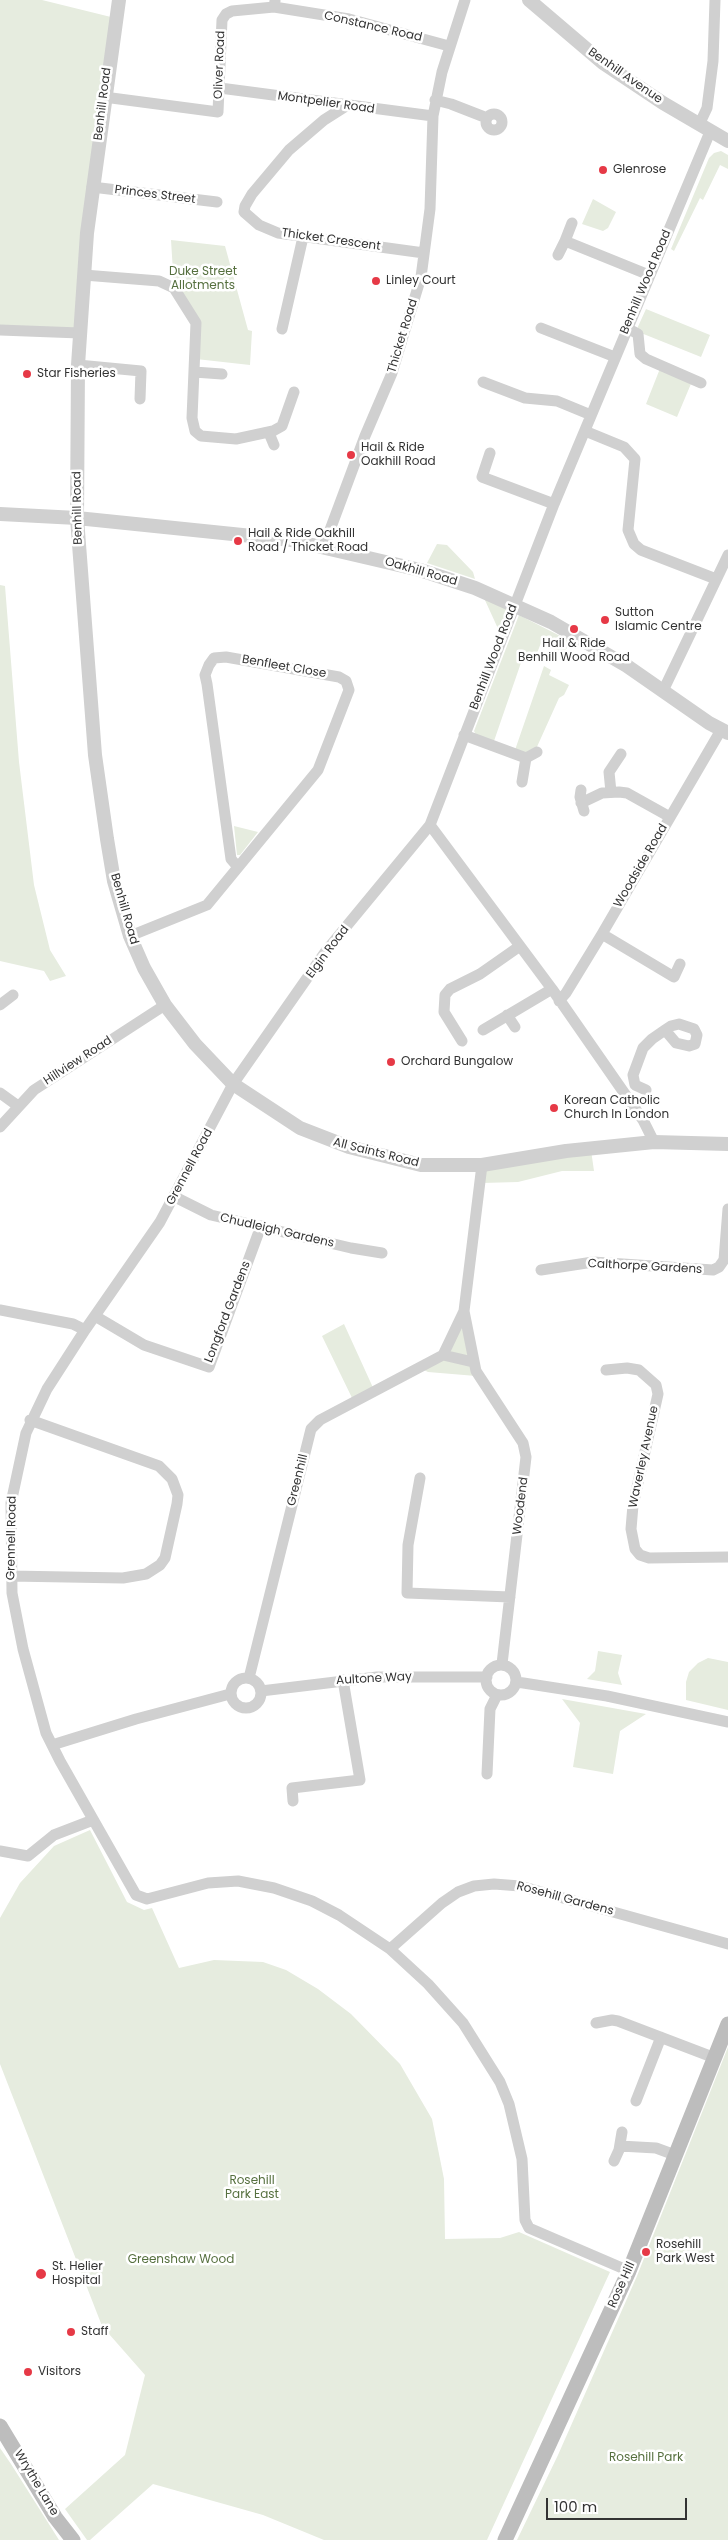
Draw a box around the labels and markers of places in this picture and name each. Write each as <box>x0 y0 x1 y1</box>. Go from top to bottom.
place label: Glenrose <box>613 163 666 177</box>
marker: Glenrose <box>597 164 609 176</box>
place label: Linley Court <box>386 274 456 288</box>
marker: Linley Court <box>370 275 382 287</box>
place label: Star Fisheries <box>37 367 116 381</box>
marker: Star Fisheries <box>21 368 33 380</box>
place label: Hail & Ride Oakhill Road <box>361 441 436 469</box>
marker: Hail & Ride Oakhill Road <box>345 449 357 461</box>
place label: Hail & Ride Oakhill Road / Thicket Road <box>248 527 368 555</box>
marker: Hail & Ride Oakhill Road / Thicket Road <box>232 535 244 547</box>
place label: Sutton Islamic Centre <box>615 606 702 634</box>
marker: Sutton Islamic Centre <box>599 614 611 626</box>
marker: Hail & Ride Benhill Wood Road <box>568 623 580 635</box>
place label: Hail & Ride Benhill Wood Road <box>518 637 630 665</box>
place label: Orchard Bungalow <box>401 1055 513 1069</box>
marker: Orchard Bungalow <box>385 1056 397 1068</box>
place label: Korean Catholic Church In London <box>564 1094 669 1122</box>
marker: Korean Catholic Church In London <box>548 1102 560 1114</box>
place label: Rosehill Park West <box>656 2238 715 2266</box>
marker: Rosehill Park West <box>640 2246 652 2258</box>
place label: St. Helier Hospital <box>52 2260 103 2288</box>
marker: St. Helier Hospital <box>34 2267 48 2281</box>
place label: Staff <box>81 2325 108 2339</box>
marker: Staff <box>65 2326 77 2338</box>
place label: Visitors <box>38 2365 81 2379</box>
marker: Visitors <box>22 2366 34 2378</box>

